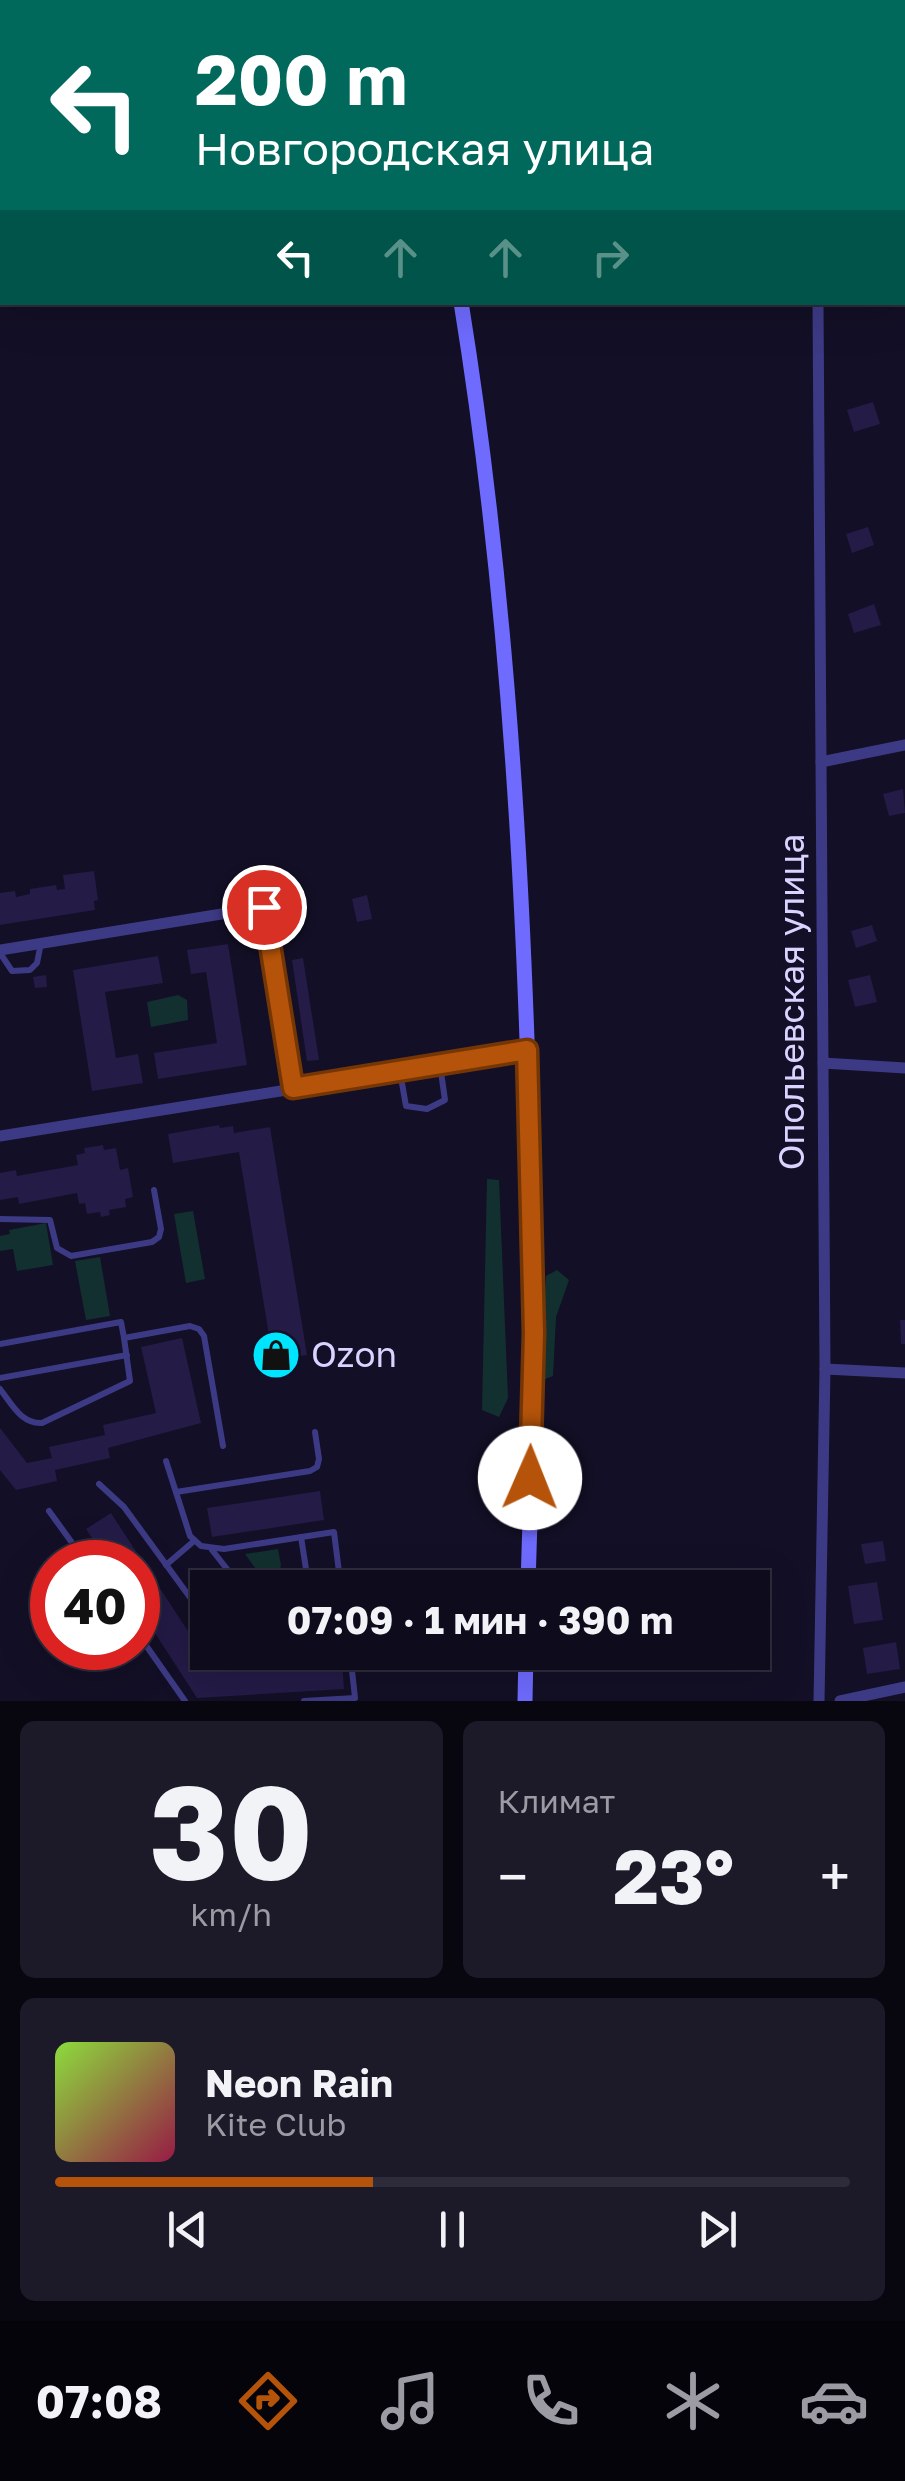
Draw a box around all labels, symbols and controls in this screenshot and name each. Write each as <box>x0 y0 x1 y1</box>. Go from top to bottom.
text: 200 m <box>195 36 407 120</box>
icon: left <box>30 40 160 170</box>
text: Новгородская улица <box>195 121 654 175</box>
icon: left <box>268 230 323 285</box>
icon: ahead <box>373 230 428 285</box>
icon: ahead <box>478 230 533 285</box>
icon: right <box>583 230 638 285</box>
street label: Опольевская улица <box>770 834 812 1170</box>
pin <box>222 865 307 950</box>
icon: arrive <box>237 880 292 935</box>
shop icon: Ozon <box>250 1329 302 1381</box>
place label: Ozon <box>311 1333 397 1375</box>
position arrow <box>478 1426 582 1530</box>
speed limit sign: 40 <box>30 1540 160 1670</box>
text: 07:09 · 1 мин · 390 m <box>287 1597 673 1642</box>
text: 30 <box>149 1752 313 1908</box>
text: Климат <box>498 1782 615 1820</box>
text: 23° <box>613 1830 734 1921</box>
text: − <box>498 1843 528 1909</box>
text: + <box>820 1843 850 1909</box>
text: km/h <box>191 1895 272 1933</box>
text: Neon Rain <box>205 2060 393 2105</box>
text: Kite Club <box>205 2105 346 2143</box>
icon: previous <box>160 2202 215 2257</box>
icon: pause <box>425 2202 480 2257</box>
icon: next <box>690 2202 745 2257</box>
icon: directions <box>233 2366 303 2436</box>
icon: music <box>375 2366 445 2436</box>
icon: phone <box>516 2366 586 2436</box>
icon: climate <box>658 2366 728 2436</box>
icon: car <box>799 2366 869 2436</box>
text: 07:08 <box>36 2374 162 2428</box>

